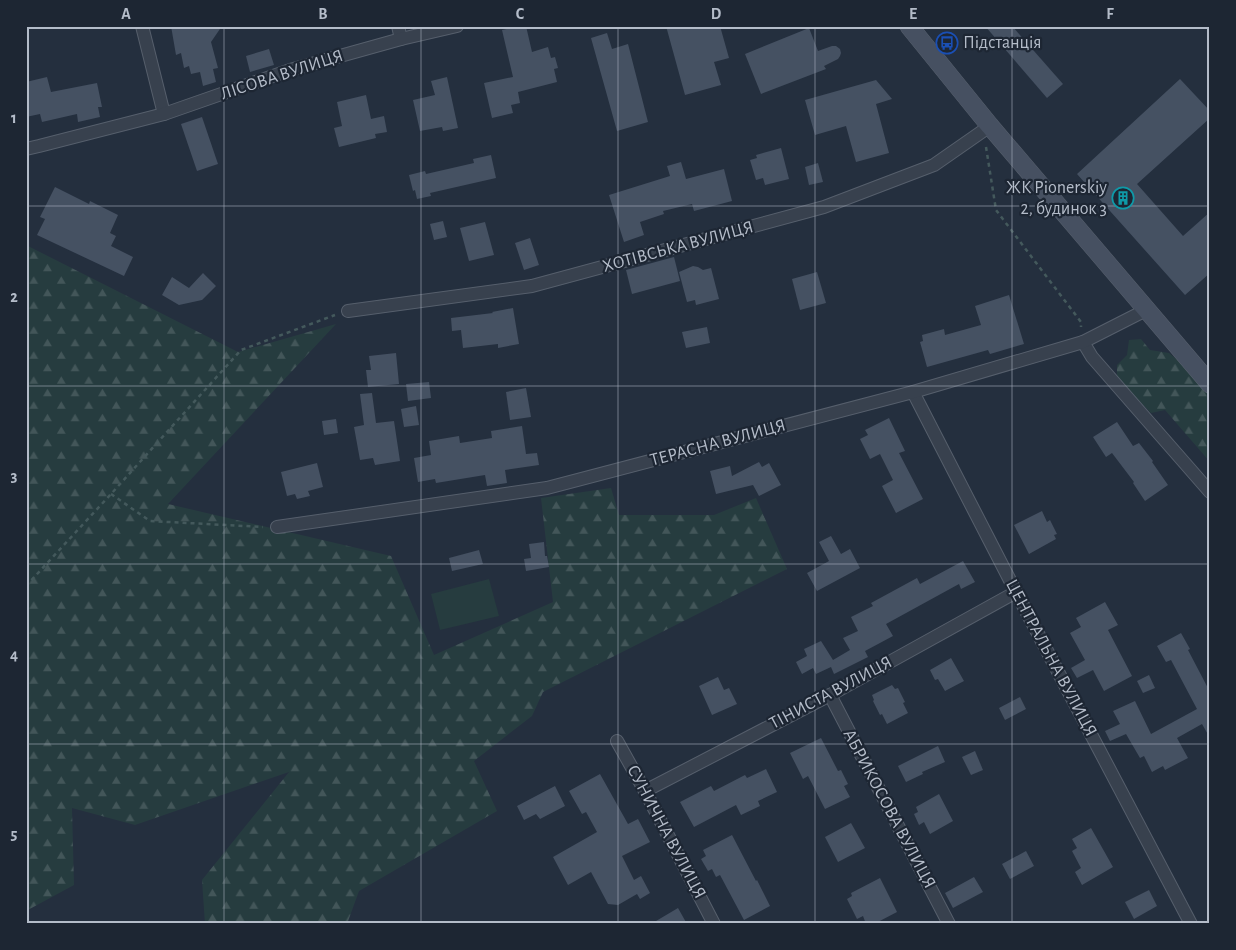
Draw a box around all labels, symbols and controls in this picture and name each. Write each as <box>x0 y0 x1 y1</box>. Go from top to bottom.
text: A <box>121 6 131 22</box>
text: B <box>318 6 328 22</box>
text: C <box>516 6 525 22</box>
text: D <box>711 6 722 22</box>
text: E <box>909 6 917 22</box>
text: F <box>1106 6 1114 22</box>
bus stop icon: Підстанція <box>935 31 959 55</box>
place label: Підстанція <box>963 34 1042 52</box>
street label: ЛІСОВА ВУЛИЦЯ <box>219 47 345 103</box>
text: 1 <box>11 110 17 126</box>
place label: ЖК Pionerskiy 2, будинок 3 <box>1006 179 1107 218</box>
building icon: ЖК Pionerskiy 2, будинок 3 <box>1111 186 1135 210</box>
street label: ХОТІВСЬКА ВУЛИЦЯ <box>601 218 755 276</box>
text: 2 <box>10 289 18 305</box>
street label: ТЕРАСНА ВУЛИЦЯ <box>648 416 788 470</box>
text: 3 <box>11 468 18 484</box>
street label: ЦЕНТРАЛЬНА ВУЛИЦЯ <box>1002 576 1100 740</box>
text: 4 <box>10 647 18 663</box>
street label: ТІНИСТА ВУЛИЦЯ <box>767 653 895 733</box>
street label: АБРИКОСОВА ВУЛИЦЯ <box>839 726 939 892</box>
street label: СУНИЧНА ВУЛИЦЯ <box>623 762 709 902</box>
text: 5 <box>11 826 18 842</box>

